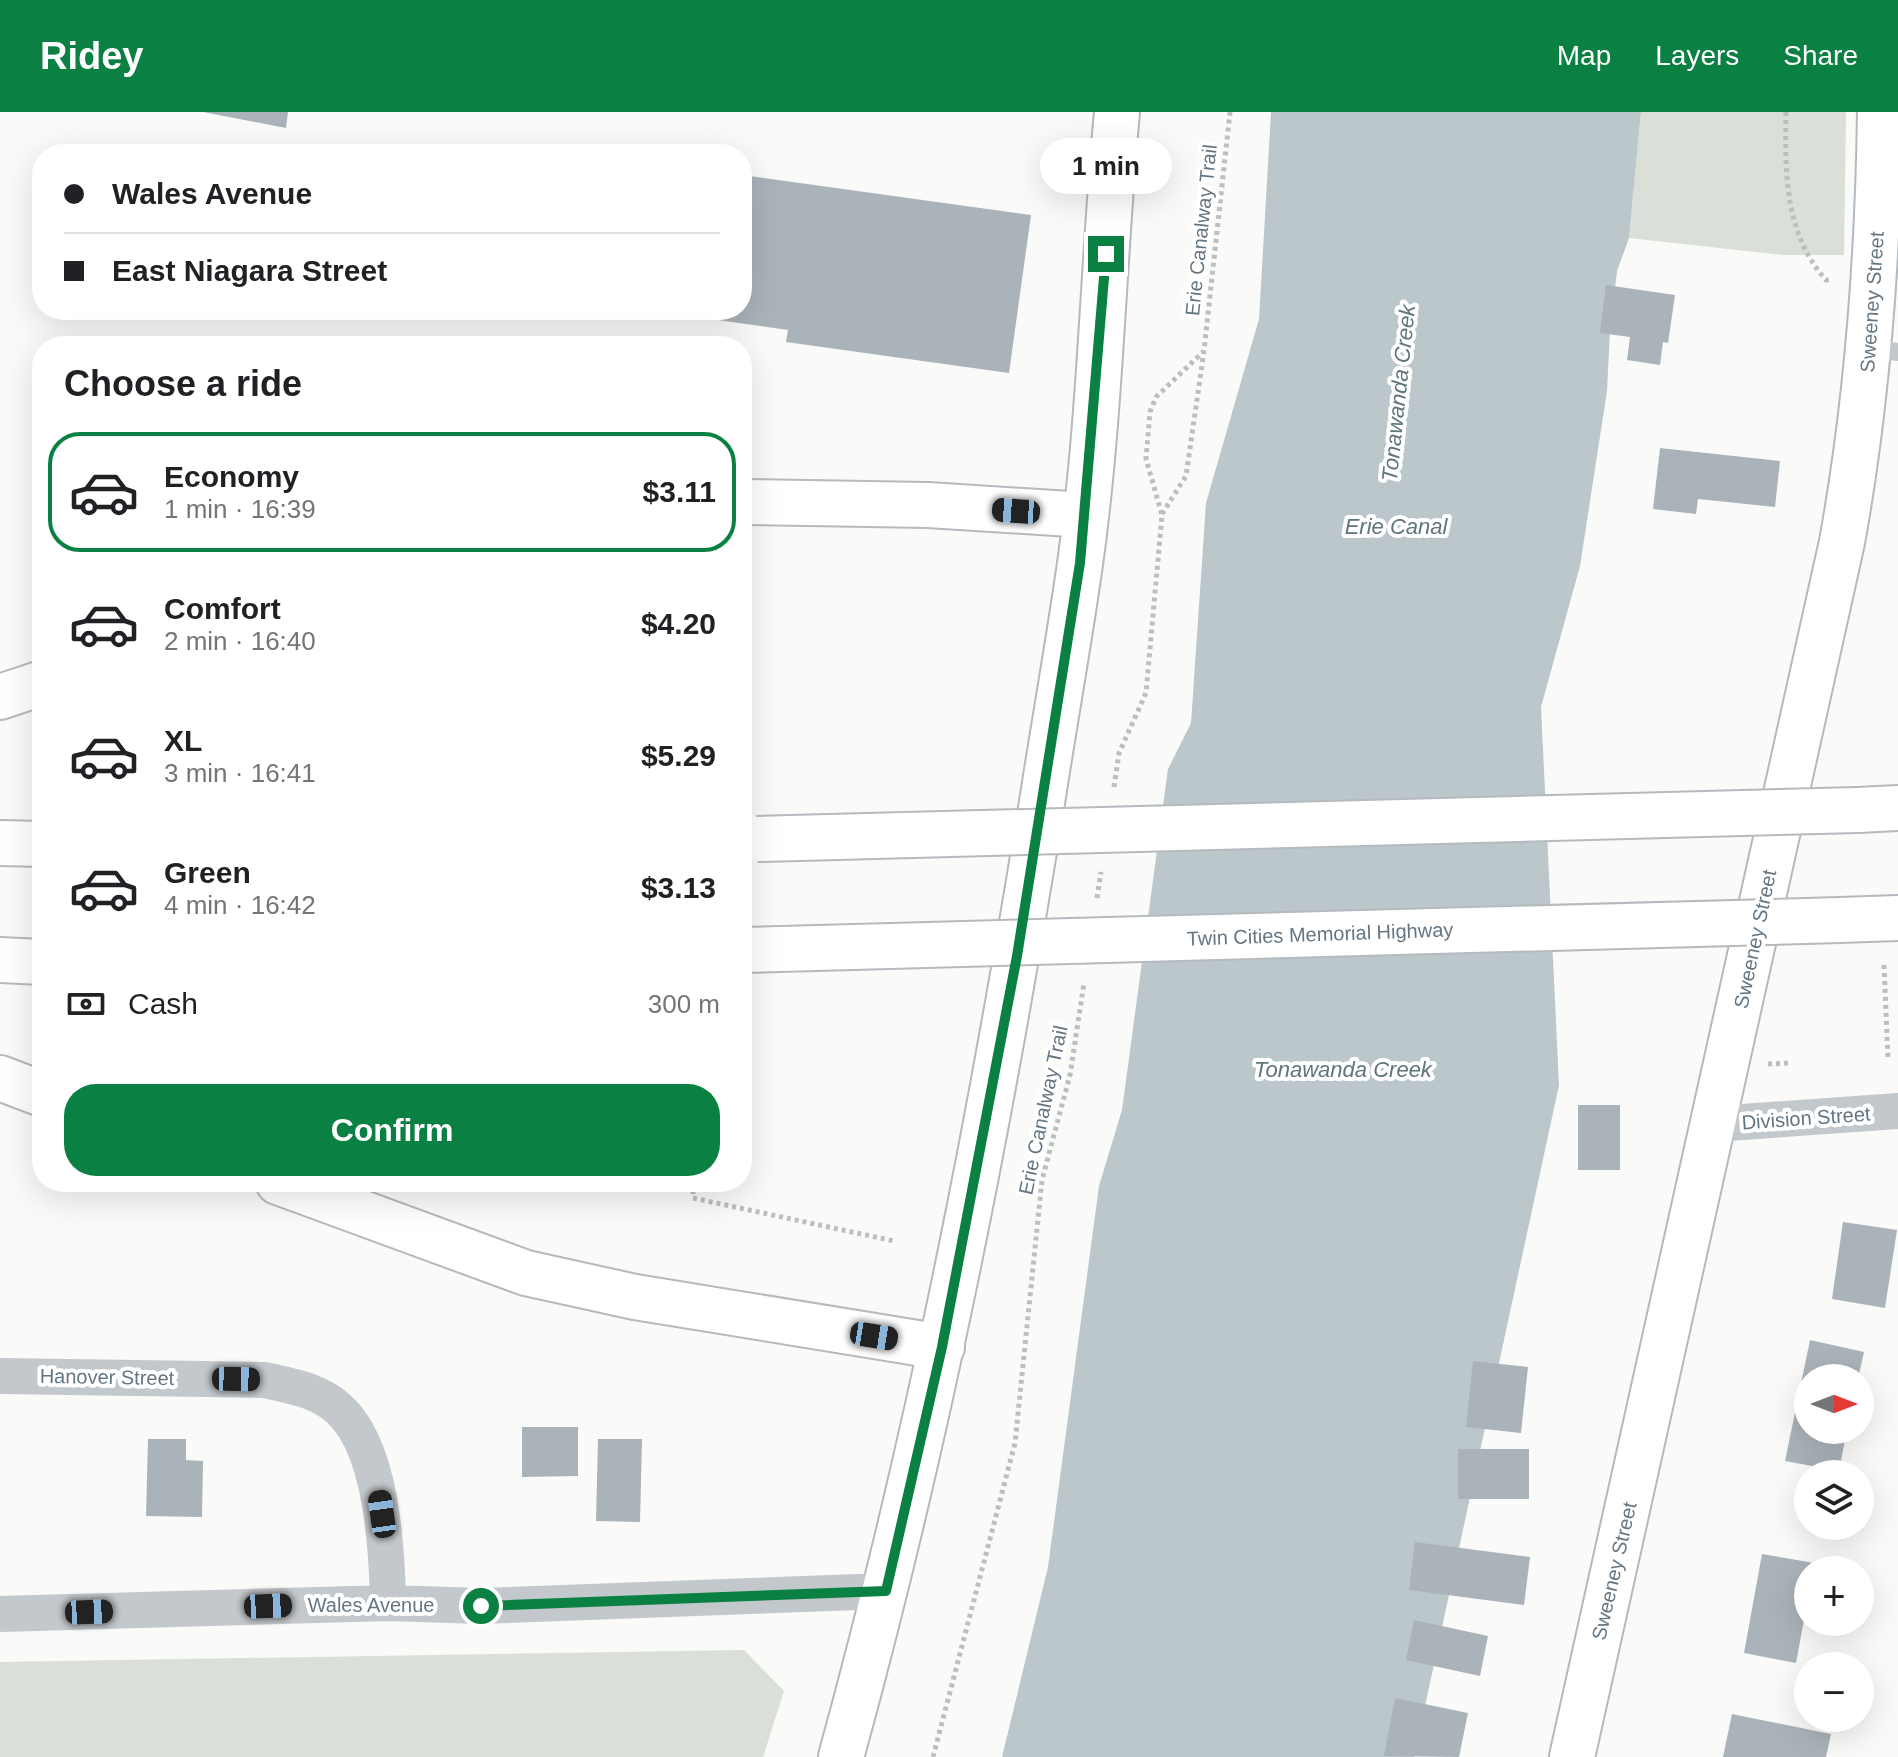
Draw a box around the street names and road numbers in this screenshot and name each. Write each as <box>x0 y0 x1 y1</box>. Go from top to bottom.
street label: Erie Canalway Trail <box>1181 143 1221 317</box>
street label: Sweeney Street <box>1856 230 1888 373</box>
street label: Sweeney Street <box>1730 867 1781 1010</box>
street label: Twin Cities Memorial Highway <box>1186 918 1454 950</box>
street label: Erie Canalway Trail <box>1014 1023 1072 1197</box>
street label: Division Street <box>1741 1102 1872 1133</box>
street label: Hanover Street <box>40 1365 175 1389</box>
street label: Sweeney Street <box>1587 1499 1641 1642</box>
street label: Wales Avenue <box>308 1594 434 1616</box>

